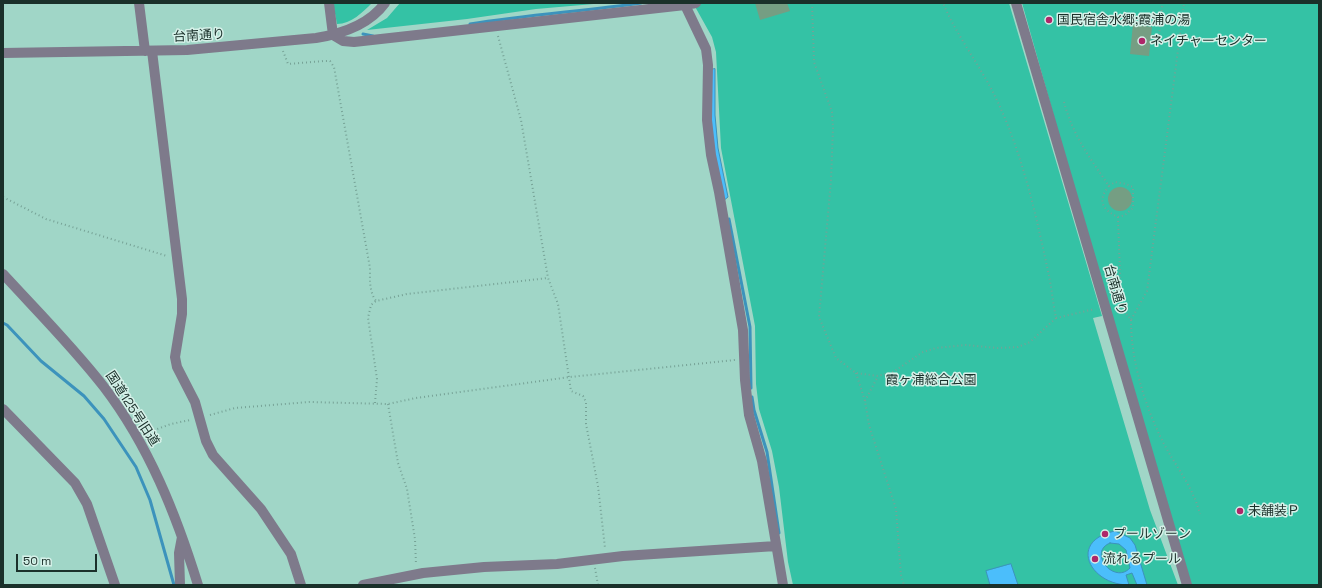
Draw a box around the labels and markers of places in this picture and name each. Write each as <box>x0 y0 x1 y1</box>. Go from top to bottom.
place label: 国民宿舎水郷;霞浦の湯 <box>1057 12 1190 28</box>
marker: 国民宿舎水郷;霞浦の湯 <box>1044 15 1054 25</box>
place label: ネイチャーセンター <box>1150 33 1267 49</box>
marker: ネイチャーセンター <box>1137 36 1147 46</box>
place label: 未舗装Ｐ <box>1248 503 1300 519</box>
marker: 未舗装Ｐ <box>1235 506 1245 516</box>
place label: プールゾーン <box>1113 526 1191 542</box>
marker: プールゾーン <box>1100 529 1110 539</box>
place label: 流れるプール <box>1103 551 1181 567</box>
marker: 流れるプール <box>1090 554 1100 564</box>

